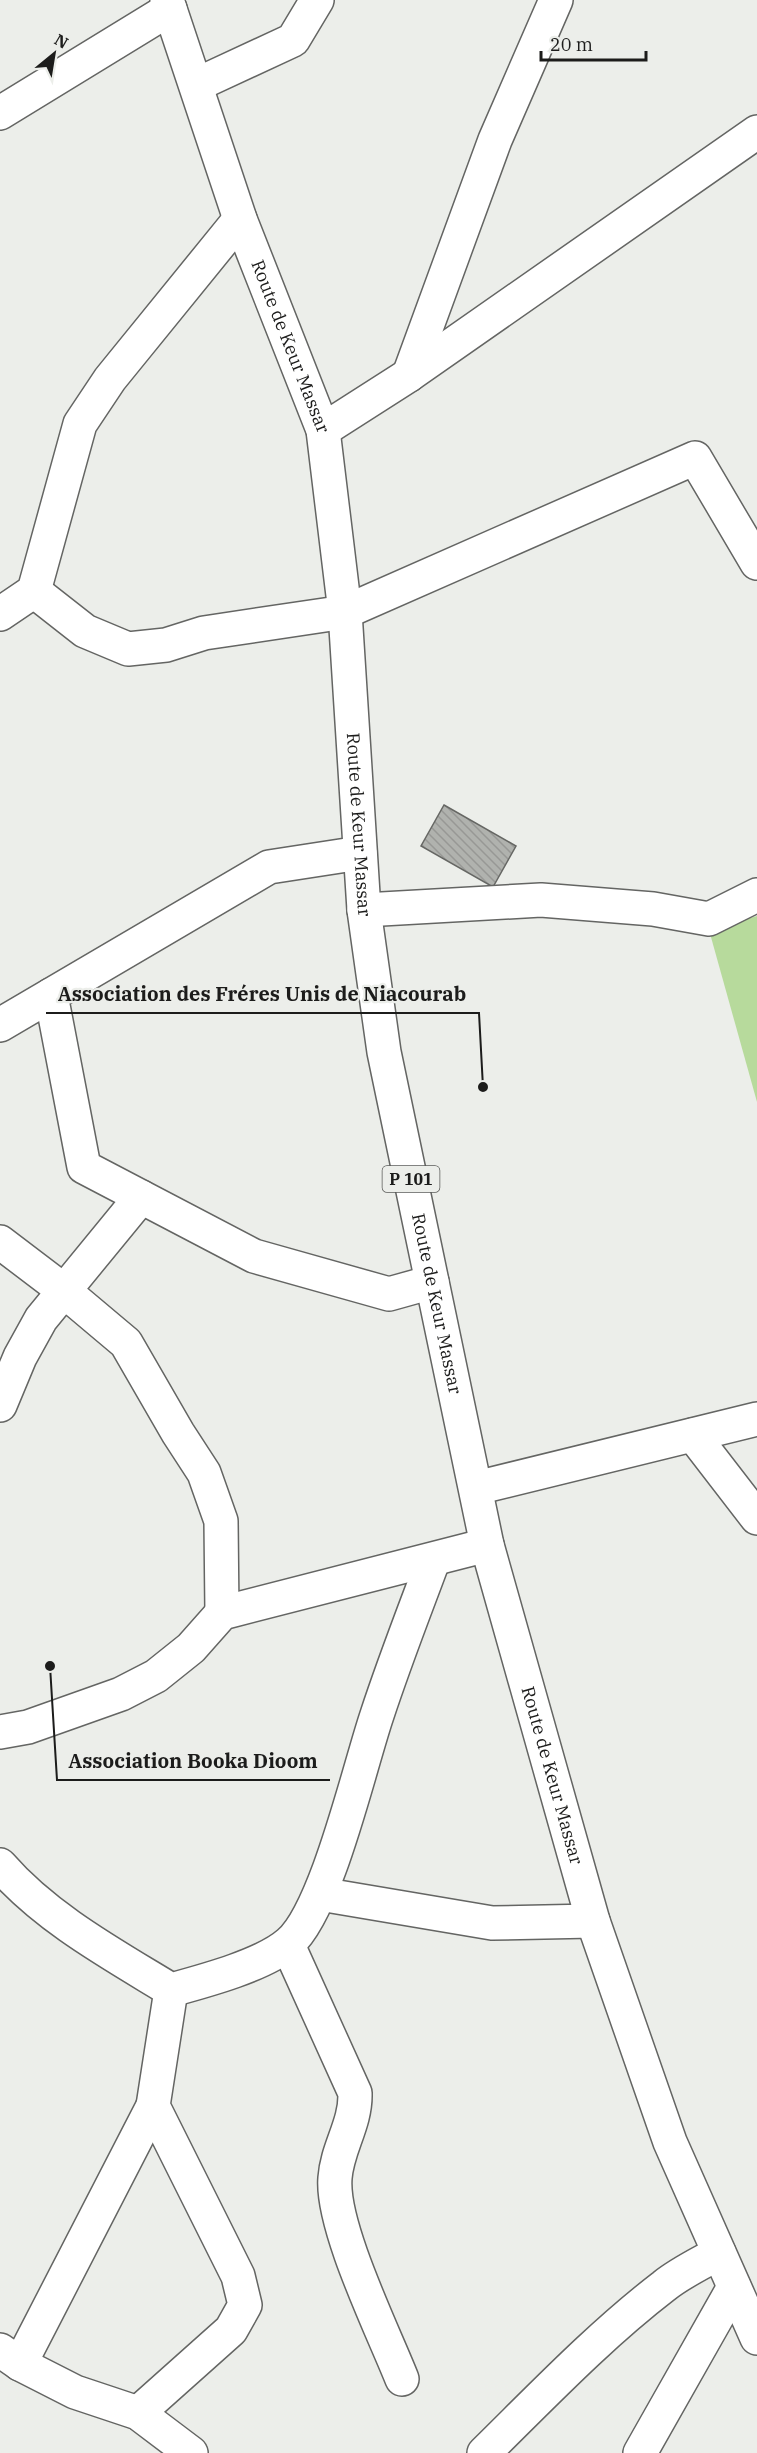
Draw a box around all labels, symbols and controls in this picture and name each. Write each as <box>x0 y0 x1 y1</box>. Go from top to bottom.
north arrow <box>24 24 84 84</box>
scale bar <box>541 24 646 62</box>
text: N <box>51 29 72 53</box>
text: 20 m <box>550 33 593 56</box>
street label: Route de Keur Massar <box>246 257 335 436</box>
street label: Route de Keur Massar <box>342 732 377 918</box>
callout: Association des Fréres Unis de Niacourab <box>46 975 479 1013</box>
text: Association des Fréres Unis de Niacourab <box>58 980 466 1007</box>
road number: P 101 <box>382 1166 440 1192</box>
street label: Route de Keur Massar <box>407 1211 467 1396</box>
street label: Route de Keur Massar <box>516 1684 589 1867</box>
callout: Association Booka Dioom <box>57 1742 330 1780</box>
text: Association Booka Dioom <box>68 1747 318 1774</box>

